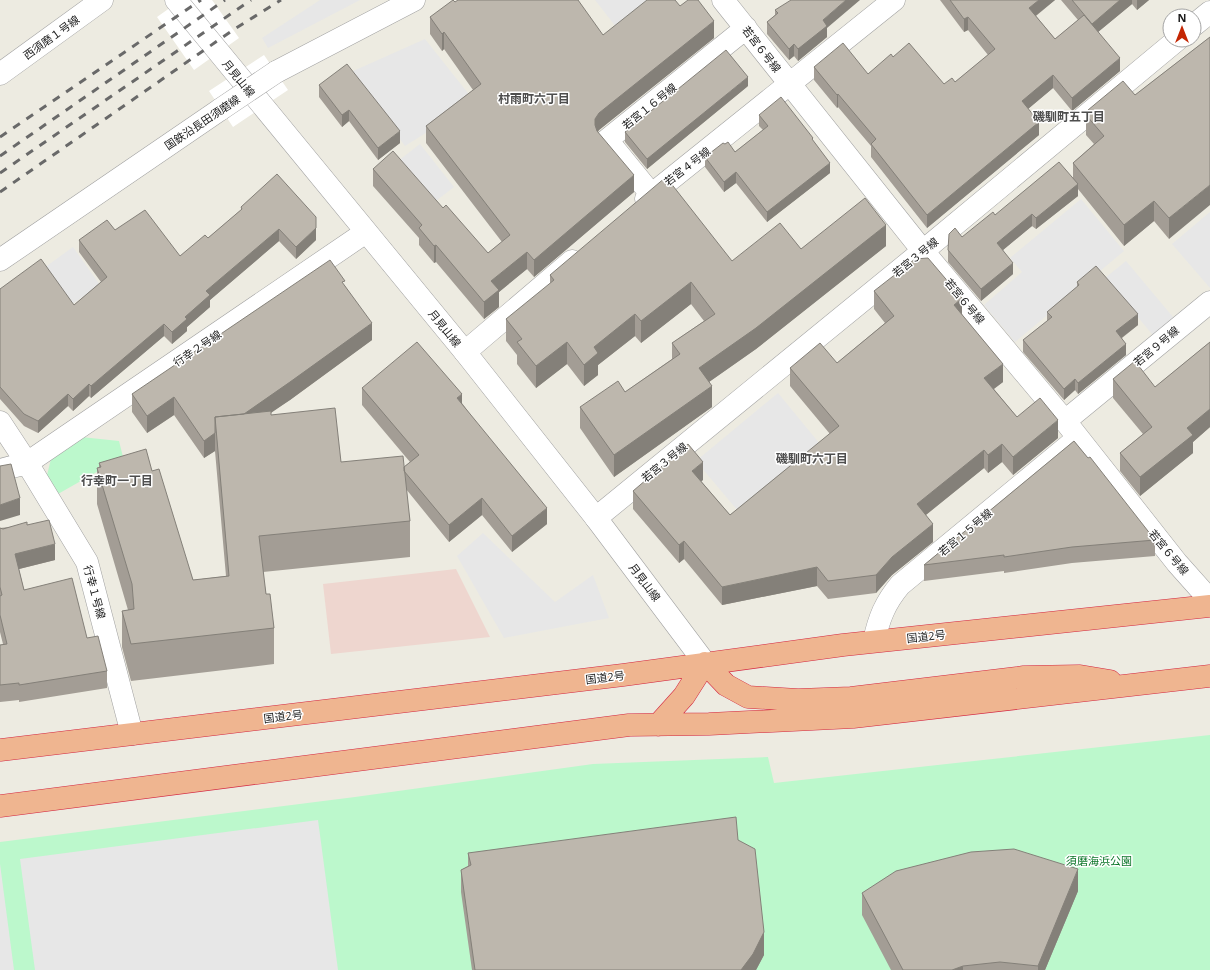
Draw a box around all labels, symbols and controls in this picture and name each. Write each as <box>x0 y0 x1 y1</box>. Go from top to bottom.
north arrow <box>1162 8 1202 48</box>
text: N <box>1178 10 1186 25</box>
street label: 西須磨１号線 <box>20 12 82 62</box>
street label: 若宮６号線 <box>739 23 785 75</box>
street label: 月見山線 <box>219 56 259 100</box>
street label: 若宮１６号線 <box>619 79 679 133</box>
district label: 村雨町六丁目 <box>498 90 570 107</box>
street label: 国鉄沿長田須磨線 <box>161 91 243 153</box>
district label: 磯馴町五丁目 <box>1032 108 1105 125</box>
street label: 若宮４号線 <box>661 143 713 189</box>
street label: 若宮３号線 <box>889 234 941 280</box>
street label: 若宮６号線 <box>942 275 988 327</box>
street label: 月見山線 <box>425 306 465 350</box>
street label: 若宮９号線 <box>1130 323 1182 369</box>
street label: 行幸２号線 <box>170 326 224 370</box>
street label: 若宮３号線 <box>638 439 690 485</box>
district label: 磯馴町六丁目 <box>775 450 848 467</box>
district label: 行幸町一丁目 <box>81 472 153 489</box>
street label: 若宮１５号線 <box>935 505 995 559</box>
street label: 若宮６号線 <box>1146 526 1192 578</box>
street label: 月見山線 <box>626 560 664 604</box>
street label: 行幸１号線 <box>81 563 109 621</box>
street label: 国道2号 <box>906 626 946 646</box>
street label: 国道2号 <box>585 667 625 687</box>
street label: 国道2号 <box>263 706 303 726</box>
park label: 須磨海浜公園 <box>1066 853 1132 868</box>

